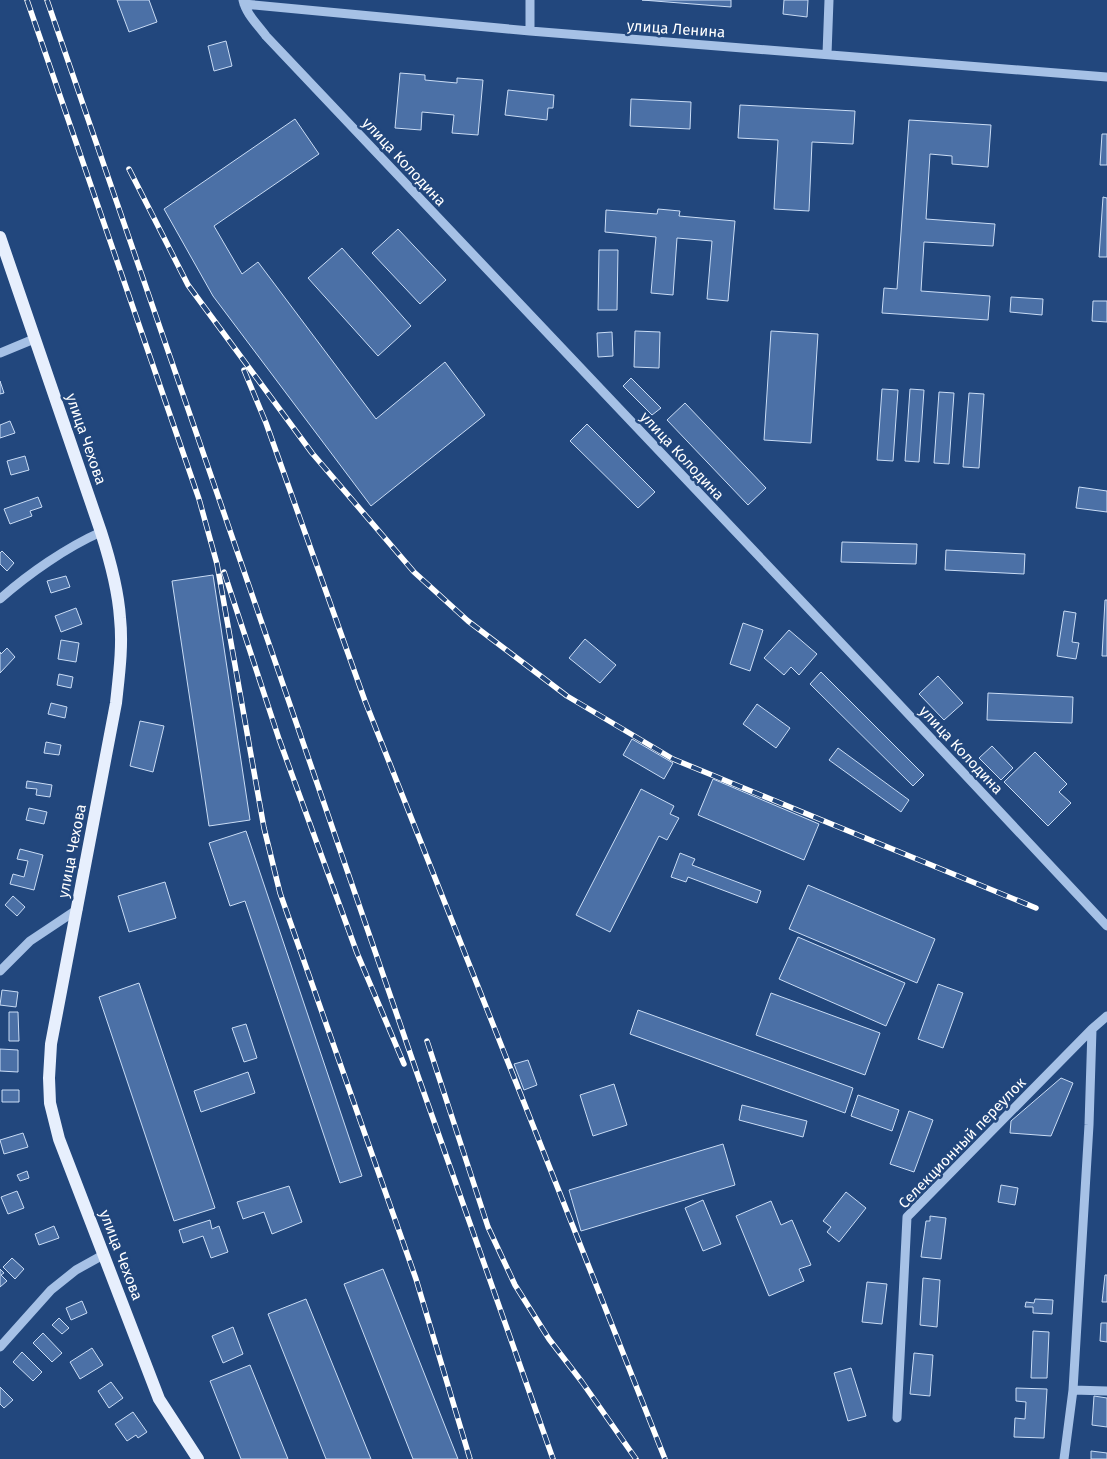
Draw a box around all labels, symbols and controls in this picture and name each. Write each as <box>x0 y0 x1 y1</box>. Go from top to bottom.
street label: улица Ленина <box>626 17 726 41</box>
street label: улица Колодина <box>358 114 450 210</box>
street label: улица Чехова <box>62 391 110 487</box>
street label: улица Колодина <box>636 408 728 504</box>
street label: улица Колодина <box>915 702 1007 798</box>
street label: улица Чехова <box>54 802 90 900</box>
street label: Селекционный переулок <box>895 1073 1030 1212</box>
street label: улица Чехова <box>96 1207 146 1303</box>

